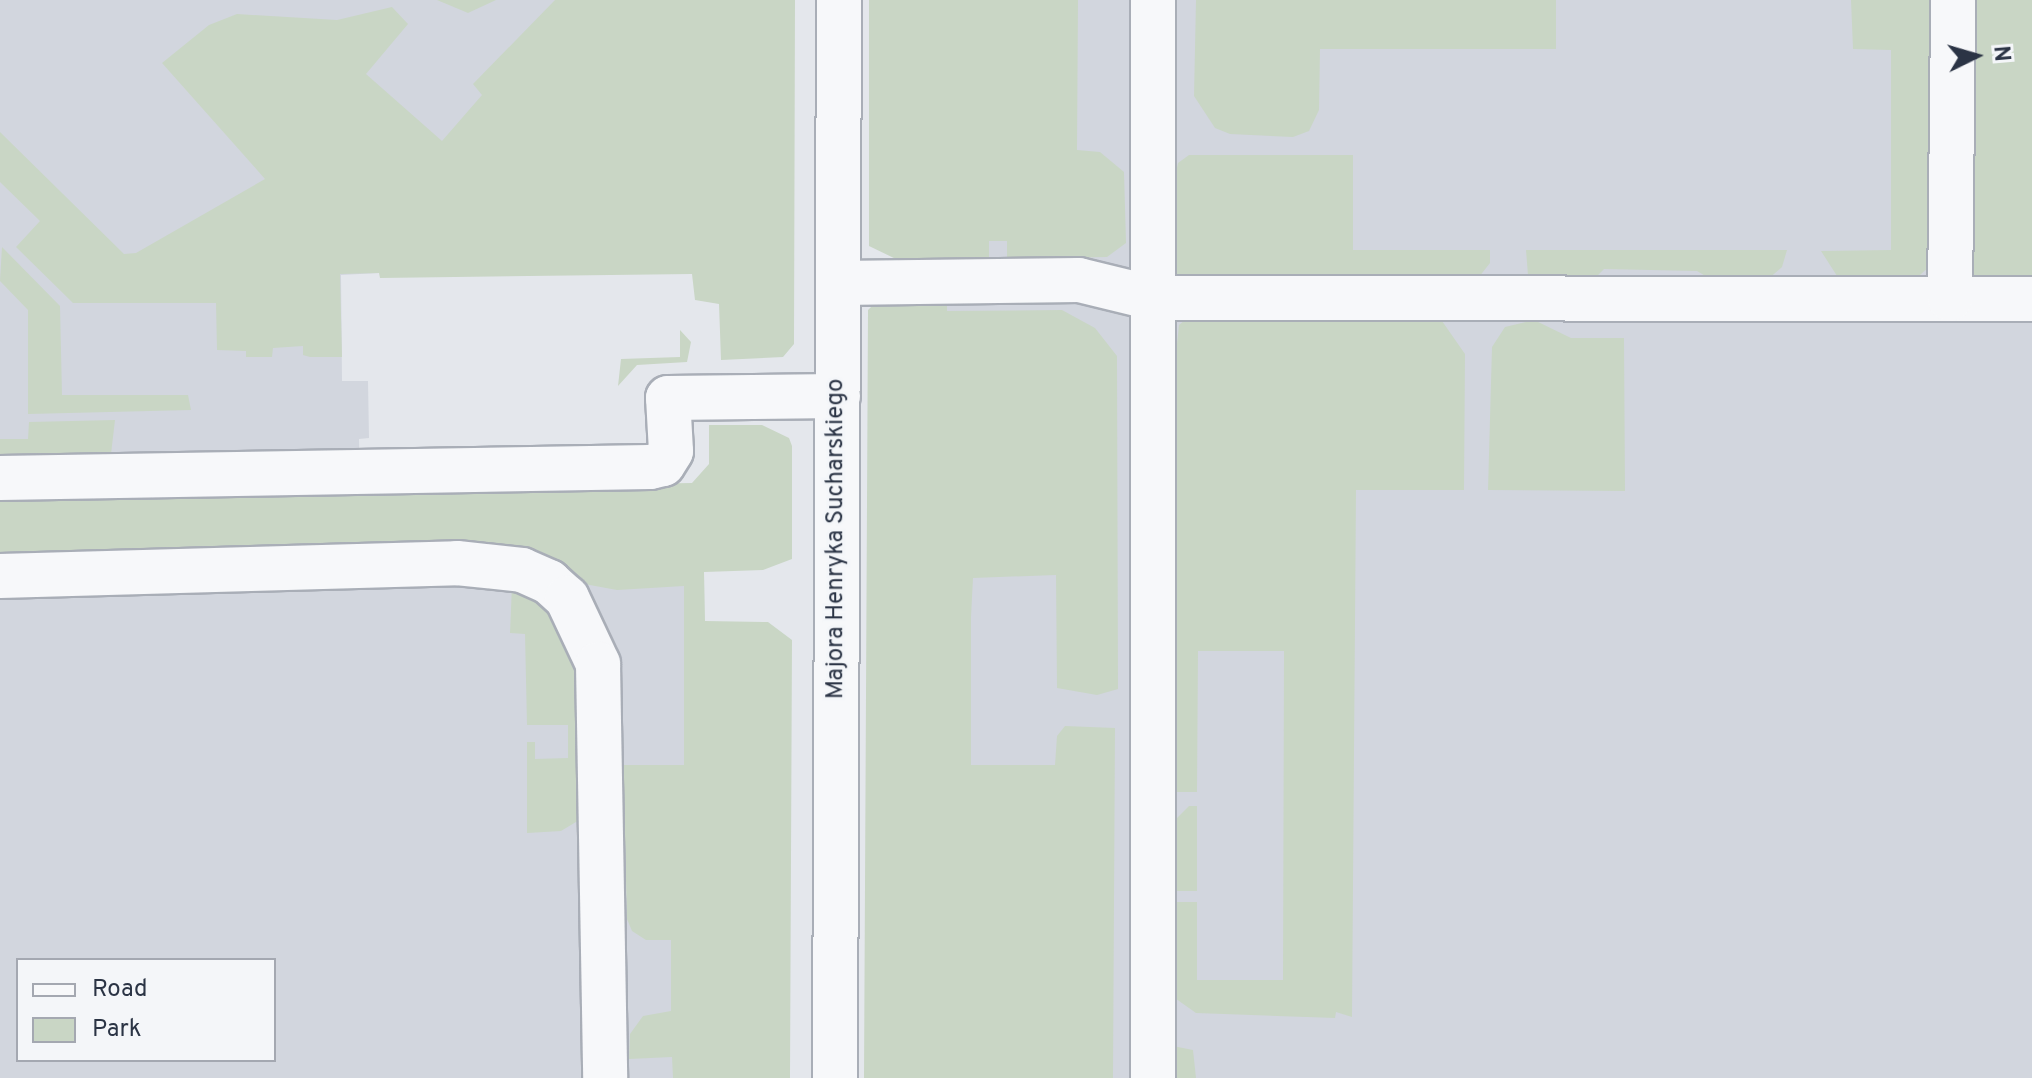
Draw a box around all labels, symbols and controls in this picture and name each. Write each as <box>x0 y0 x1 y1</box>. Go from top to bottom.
north arrow <box>1936 16 2016 96</box>
text: N <box>1986 45 2015 63</box>
street label: Majora Henryka Sucharskiego <box>823 379 851 699</box>
legend <box>16 958 276 1062</box>
text: Road <box>92 975 148 1005</box>
text: Park <box>92 1015 142 1045</box>

